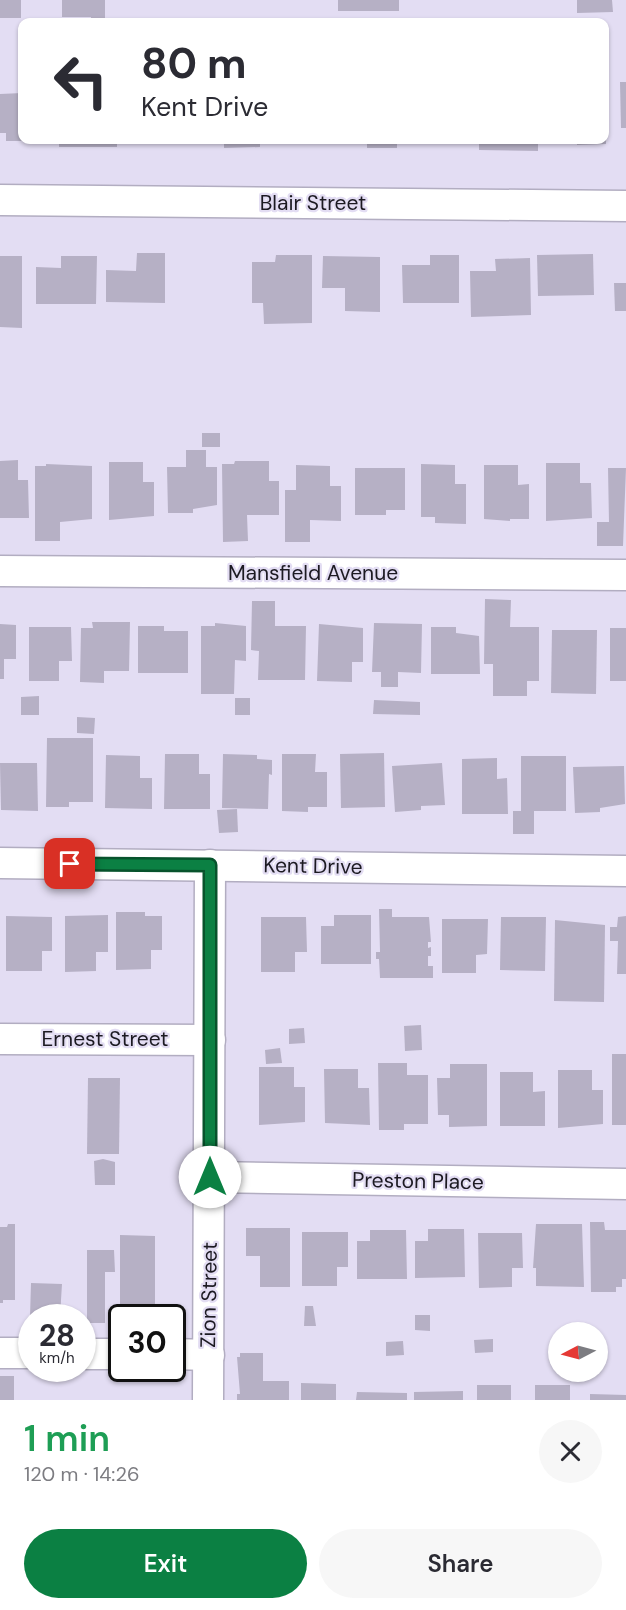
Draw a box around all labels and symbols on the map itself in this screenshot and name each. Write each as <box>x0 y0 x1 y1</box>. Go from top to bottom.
street label: Blair Street <box>260 189 366 217</box>
street label: Mansfield Avenue <box>228 559 398 587</box>
pin <box>44 838 95 889</box>
street label: Kent Drive <box>263 851 363 881</box>
street label: Ernest Street <box>41 1025 169 1053</box>
position arrow <box>178 1145 242 1209</box>
street label: Preston Place <box>352 1166 484 1196</box>
street label: Zion Street <box>194 1242 224 1348</box>
speed limit sign: 30 <box>108 1304 186 1382</box>
north arrow <box>548 1322 608 1382</box>

